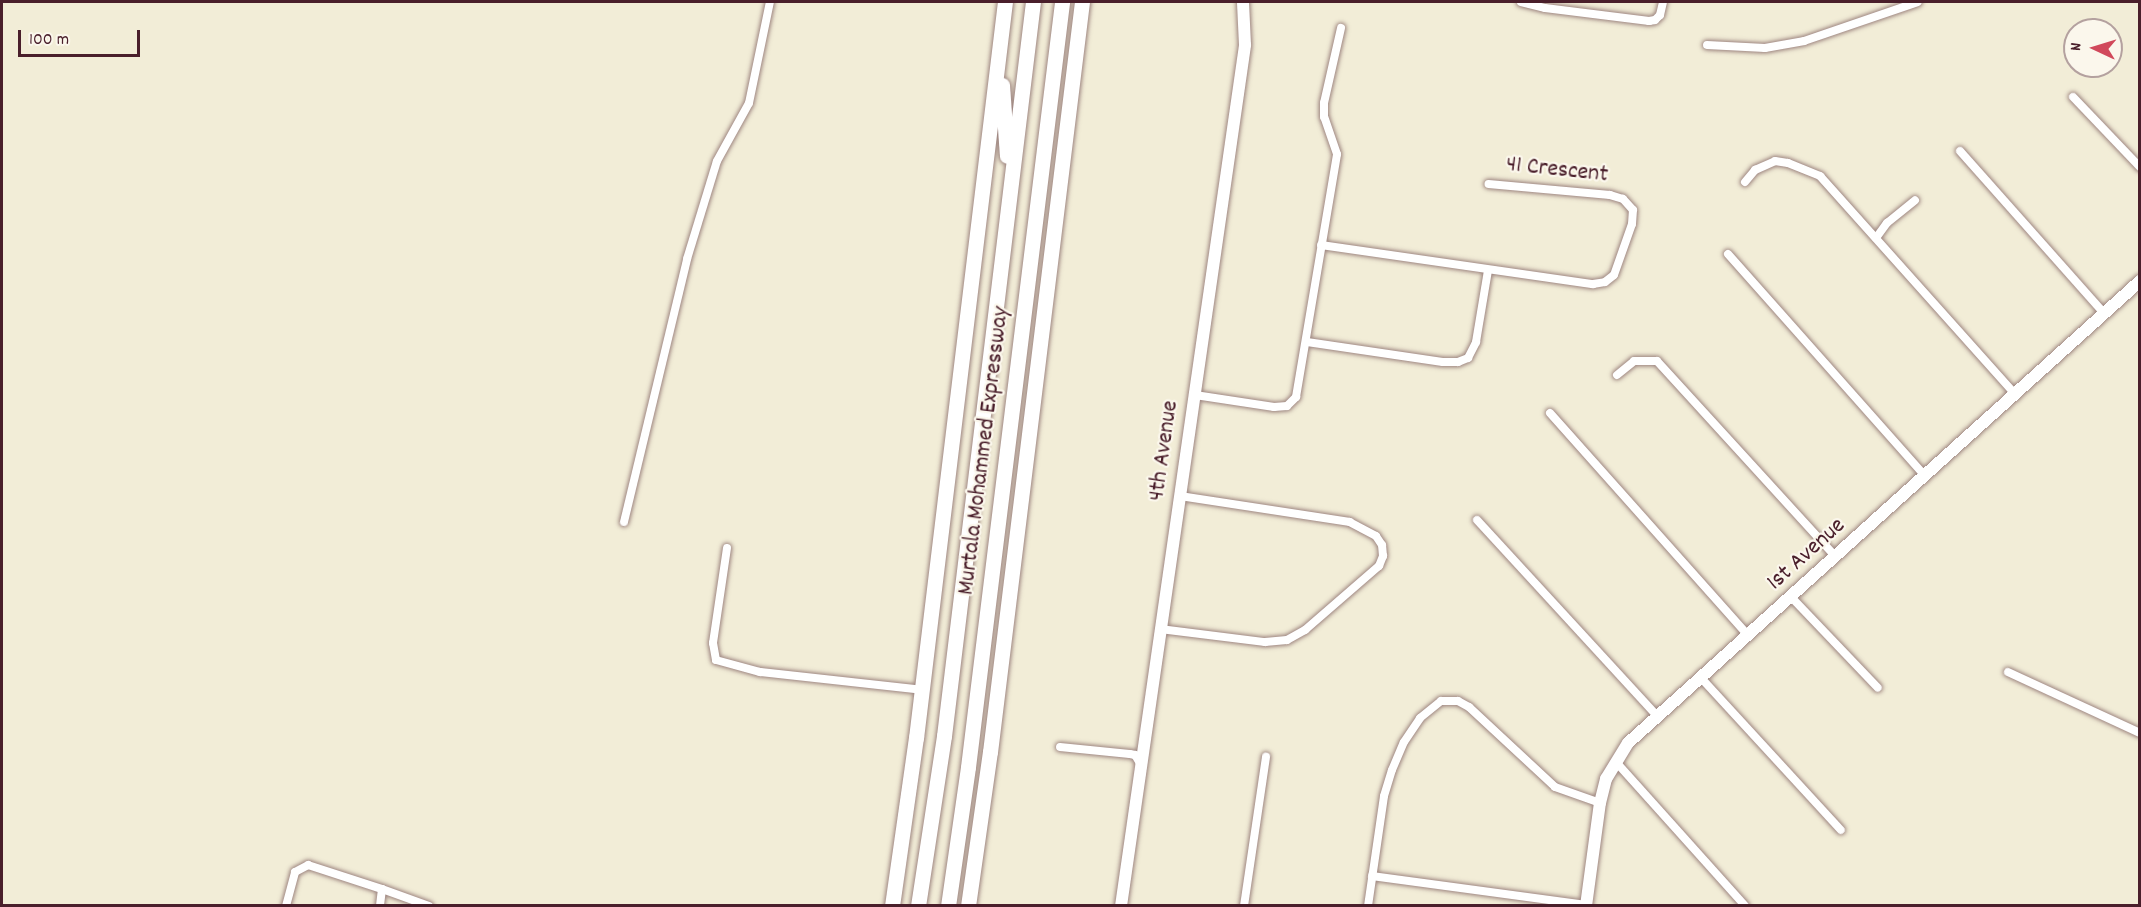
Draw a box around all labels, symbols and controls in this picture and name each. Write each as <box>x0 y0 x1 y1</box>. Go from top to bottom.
scale bar <box>21 18 142 56</box>
north arrow <box>2063 18 2123 78</box>
text: 100 m <box>29 28 69 53</box>
text: N <box>2065 42 2088 52</box>
street label: 41 Crescent <box>1505 151 1609 191</box>
street label: Murtala Mohammed Expressway <box>953 305 1017 597</box>
street label: 4th Avenue <box>1144 399 1186 503</box>
street label: 1st Avenue <box>1762 512 1852 598</box>

